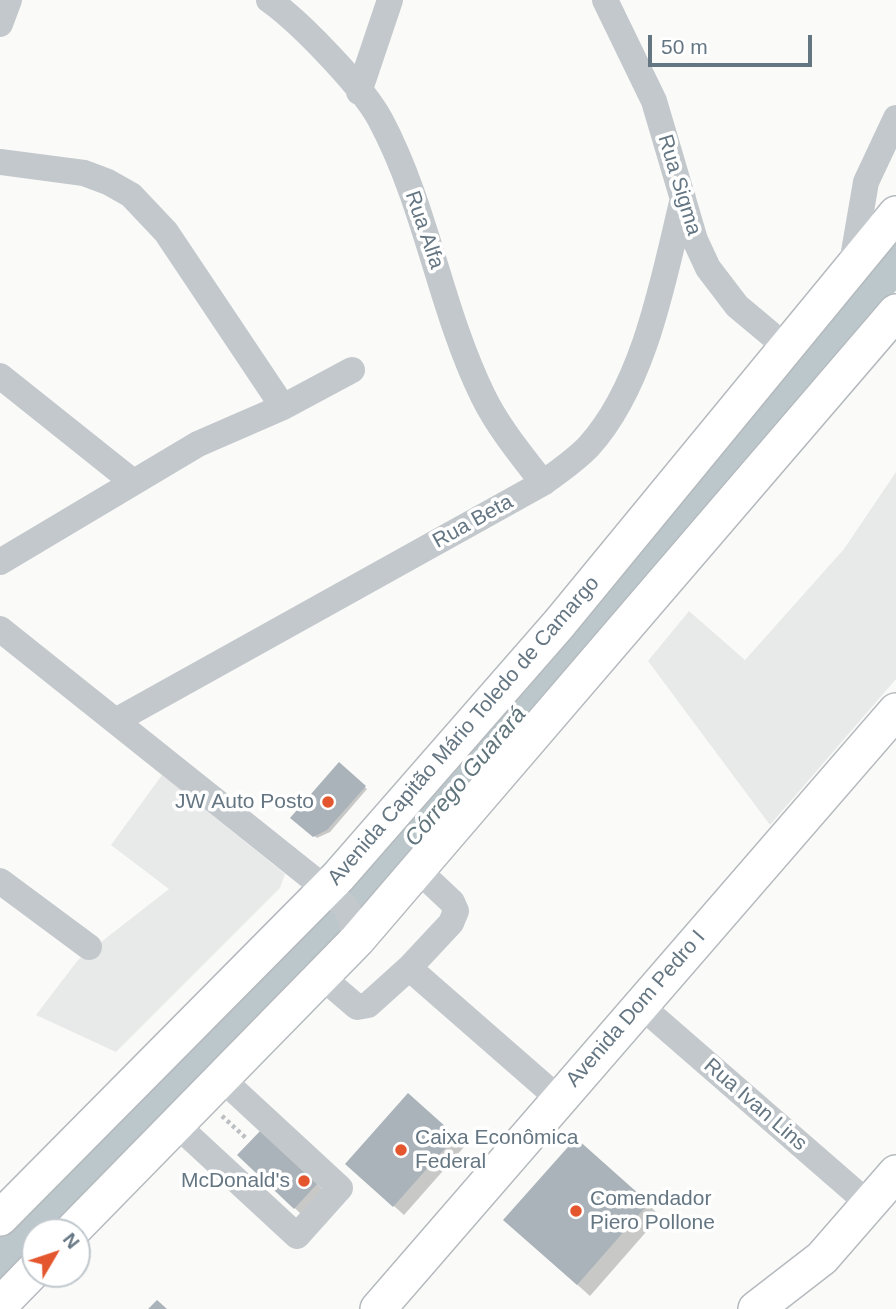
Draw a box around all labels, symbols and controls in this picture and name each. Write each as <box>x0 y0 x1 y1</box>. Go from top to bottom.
scale bar <box>651 21 816 65</box>
text: 50 m <box>661 35 708 58</box>
street label: Rua Sigma <box>652 132 706 238</box>
street label: Rua Alfa <box>399 188 449 272</box>
street label: Rua Beta <box>429 490 517 554</box>
street label: Avenida Capitão Mário Toledo de Camargo <box>323 571 605 891</box>
water label: Córrego Guarará <box>400 702 532 852</box>
place label: JW Auto Posto <box>175 789 314 815</box>
marker: JW Auto Posto <box>320 794 336 810</box>
street label: Avenida Dom Pedro I <box>561 926 711 1092</box>
street label: Rua Ivan Lins <box>698 1053 812 1157</box>
place label: Caixa Econômica Federal <box>415 1125 578 1175</box>
marker: Caixa Econômica Federal <box>393 1142 409 1158</box>
place label: McDonald's <box>181 1168 290 1194</box>
marker: McDonald's <box>296 1173 312 1189</box>
place label: Comendador Piero Pollone <box>590 1186 715 1236</box>
marker: Comendador Piero Pollone <box>568 1203 584 1219</box>
north arrow <box>21 1218 91 1288</box>
text: N <box>59 1229 84 1253</box>

